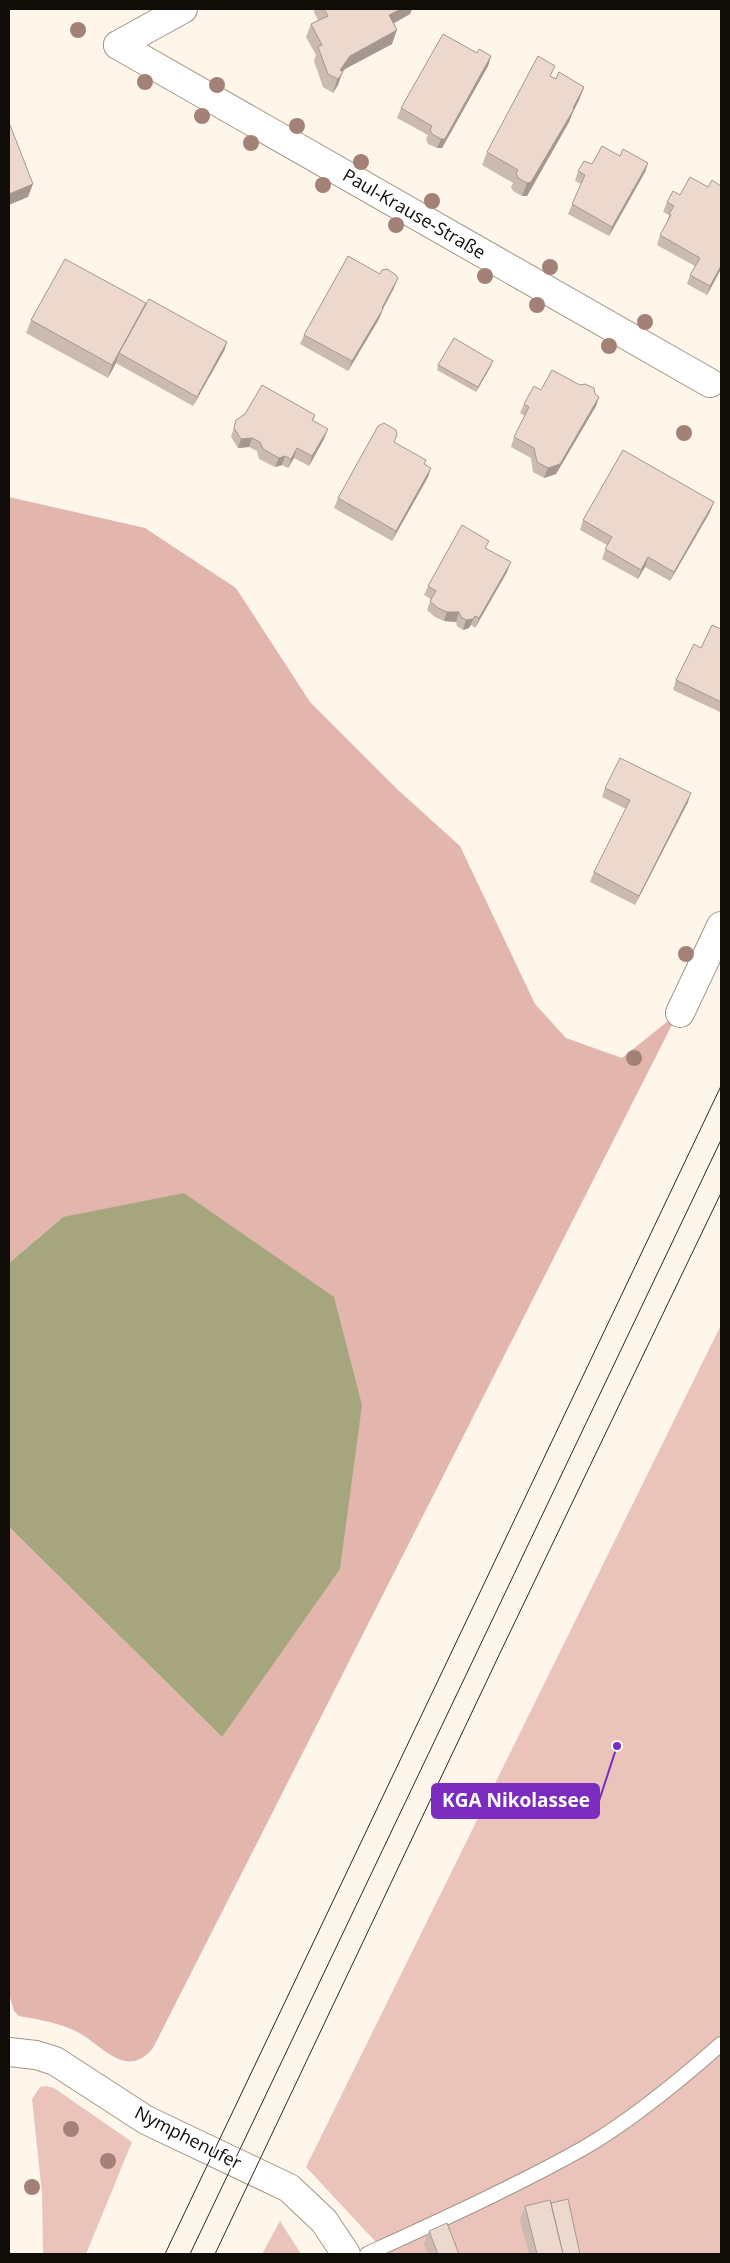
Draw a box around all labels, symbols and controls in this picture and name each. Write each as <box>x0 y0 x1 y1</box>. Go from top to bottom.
street label: Paul-Krause-Straße <box>339 162 490 264</box>
callout: KGA Nikolassee <box>432 1784 599 1818</box>
text: KGA Nikolassee <box>442 1787 590 1813</box>
street label: Nymphenufer <box>131 2100 247 2175</box>

